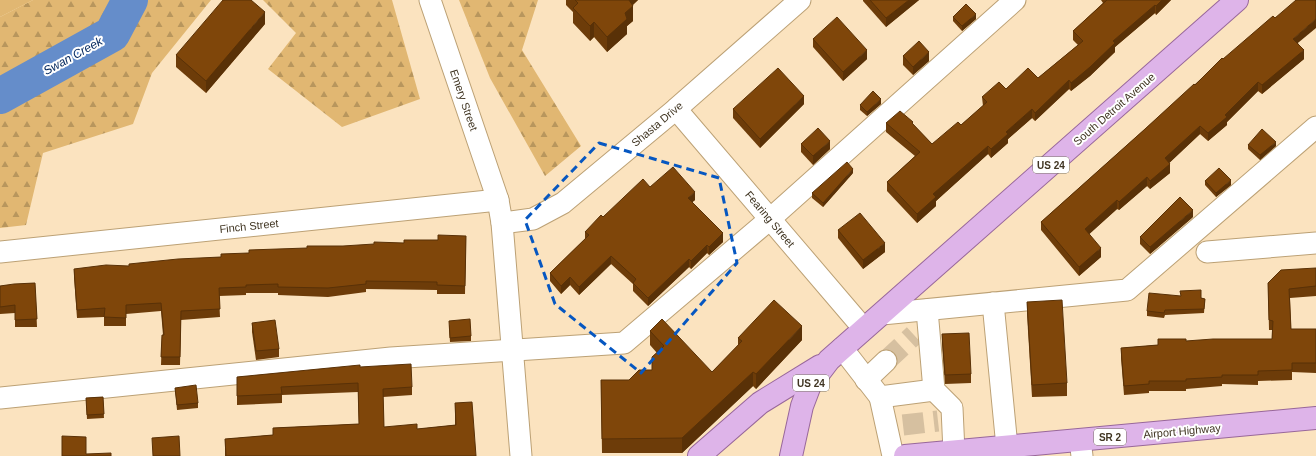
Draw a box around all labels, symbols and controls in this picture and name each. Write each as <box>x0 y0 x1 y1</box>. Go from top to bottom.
water label: Swan Creek <box>41 34 106 78</box>
street label: Emery Street <box>448 68 480 132</box>
street label: South Detroit Avenue <box>1071 70 1157 148</box>
street label: Shasta Drive <box>629 99 685 149</box>
road number: US 24 <box>1033 157 1069 173</box>
street label: Fearing Street <box>743 188 797 250</box>
street label: Finch Street <box>219 217 279 235</box>
road number: US 24 <box>793 375 829 391</box>
street label: Airport Highway <box>1143 422 1222 440</box>
road number: SR 2 <box>1094 429 1126 445</box>

